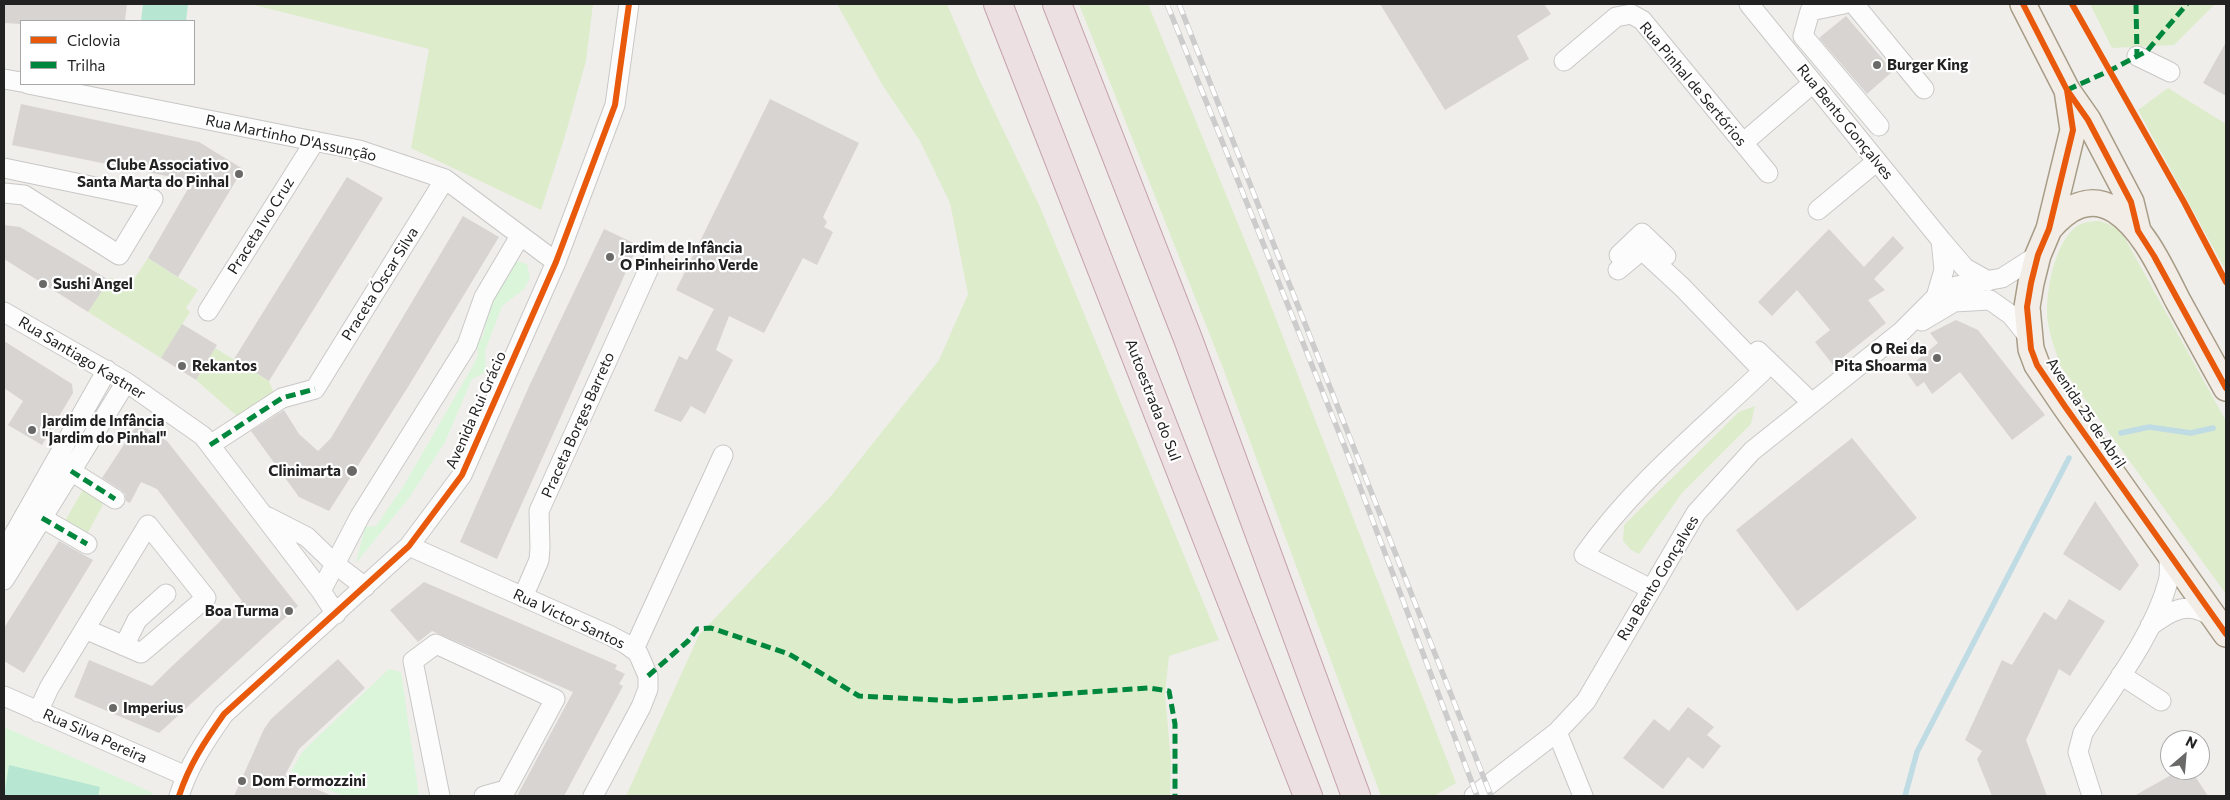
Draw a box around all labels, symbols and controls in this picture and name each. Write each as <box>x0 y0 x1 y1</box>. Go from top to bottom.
street label: Rua Pinhal de Sertórios <box>1636 18 1750 150</box>
legend <box>20 20 195 85</box>
text: Ciclovia <box>67 31 120 49</box>
text: Trilha <box>67 56 105 74</box>
place label: Burger King <box>1887 56 1968 74</box>
marker: Burger King <box>1871 59 1883 71</box>
street label: Rua Bento Gonçalves <box>1793 61 1897 183</box>
street label: Rua Martinho D'Assunção <box>204 111 378 165</box>
place label: Clube Associativo Santa Marta do Pinhal <box>77 156 229 191</box>
marker: Clube Associativo Santa Marta do Pinhal <box>233 168 245 180</box>
street label: Praceta Ivo Cruz <box>224 174 298 278</box>
street label: Praceta Óscar Silva <box>338 224 422 344</box>
place label: Jardim de Infância O Pinheirinho Verde <box>620 239 758 274</box>
marker: Jardim de Infância O Pinheirinho Verde <box>604 251 616 263</box>
place label: Sushi Angel <box>53 275 133 293</box>
marker: Sushi Angel <box>37 278 49 290</box>
street label: Rua Santiago Kastner <box>15 313 149 403</box>
street label: Autoestrada do Sul <box>1121 337 1185 463</box>
place label: O Rei da Pita Shoarma <box>1834 340 1927 375</box>
street label: Avenida Rui Grácio <box>442 348 510 472</box>
street label: Praceta Borges Barreto <box>538 349 618 501</box>
marker: O Rei da Pita Shoarma <box>1931 352 1943 364</box>
street label: Avenida 25 de Abril <box>2042 354 2130 472</box>
place label: Rekantos <box>192 357 257 375</box>
marker: Rekantos <box>176 360 188 372</box>
place label: Jardim de Infância "Jardim do Pinhal" <box>42 412 167 447</box>
marker: Jardim de Infância "Jardim do Pinhal" <box>26 424 38 436</box>
place label: Clinimarta <box>268 462 341 480</box>
marker: Clinimarta <box>345 464 359 478</box>
street label: Rua Bento Gonçalves <box>1613 512 1703 644</box>
street label: Rua Victor Santos <box>510 585 628 653</box>
place label: Boa Turma <box>205 602 279 620</box>
marker: Boa Turma <box>283 605 295 617</box>
place label: Imperius <box>123 699 183 717</box>
marker: Imperius <box>107 702 119 714</box>
street label: Rua Silva Pereira <box>40 705 150 767</box>
north arrow <box>2160 730 2210 780</box>
text: N <box>2183 732 2200 752</box>
place label: Dom Formozzini <box>252 772 366 790</box>
marker: Dom Formozzini <box>236 775 248 787</box>

